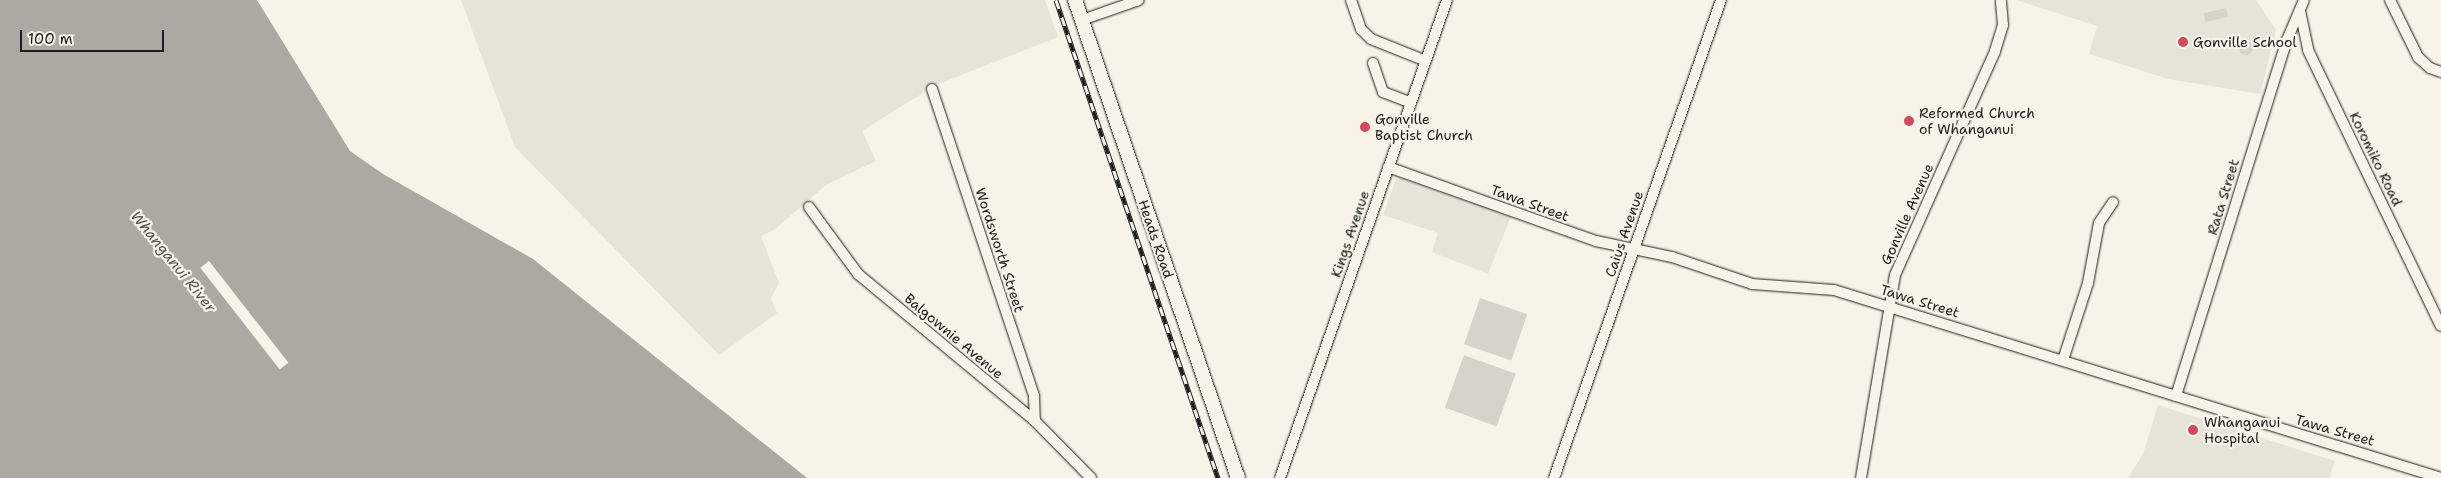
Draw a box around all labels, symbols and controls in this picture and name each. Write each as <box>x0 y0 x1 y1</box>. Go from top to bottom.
scale bar <box>22 20 166 52</box>
text: 100 m <box>28 29 73 49</box>
place label: Gonville School <box>2193 34 2297 50</box>
marker: Gonville School <box>2177 36 2189 48</box>
place label: Reformed Church of Whanganui <box>1919 105 2035 138</box>
street label: Koromiko Road <box>2346 109 2406 209</box>
place label: Gonville Baptist Church <box>1375 111 1473 144</box>
marker: Reformed Church of Whanganui <box>1903 115 1915 127</box>
marker: Gonville Baptist Church <box>1359 121 1371 133</box>
street label: Rata Street <box>2204 157 2242 237</box>
street label: Gonville Avenue <box>1877 161 1937 267</box>
street label: Tawa Street <box>1489 181 1571 225</box>
street label: Wordsworth Street <box>972 186 1028 314</box>
street label: Kings Avenue <box>1327 188 1373 280</box>
street label: Caius Avenue <box>1601 189 1647 279</box>
street label: Heads Road <box>1135 197 1177 281</box>
water label: Whanganui River <box>127 208 219 316</box>
street label: Tawa Street <box>1878 281 1962 321</box>
street label: Balgownie Avenue <box>901 290 1007 382</box>
street label: Tawa Street <box>2293 411 2377 449</box>
place label: Whanganui Hospital <box>2204 414 2281 447</box>
marker: Whanganui Hospital <box>2186 423 2200 437</box>

